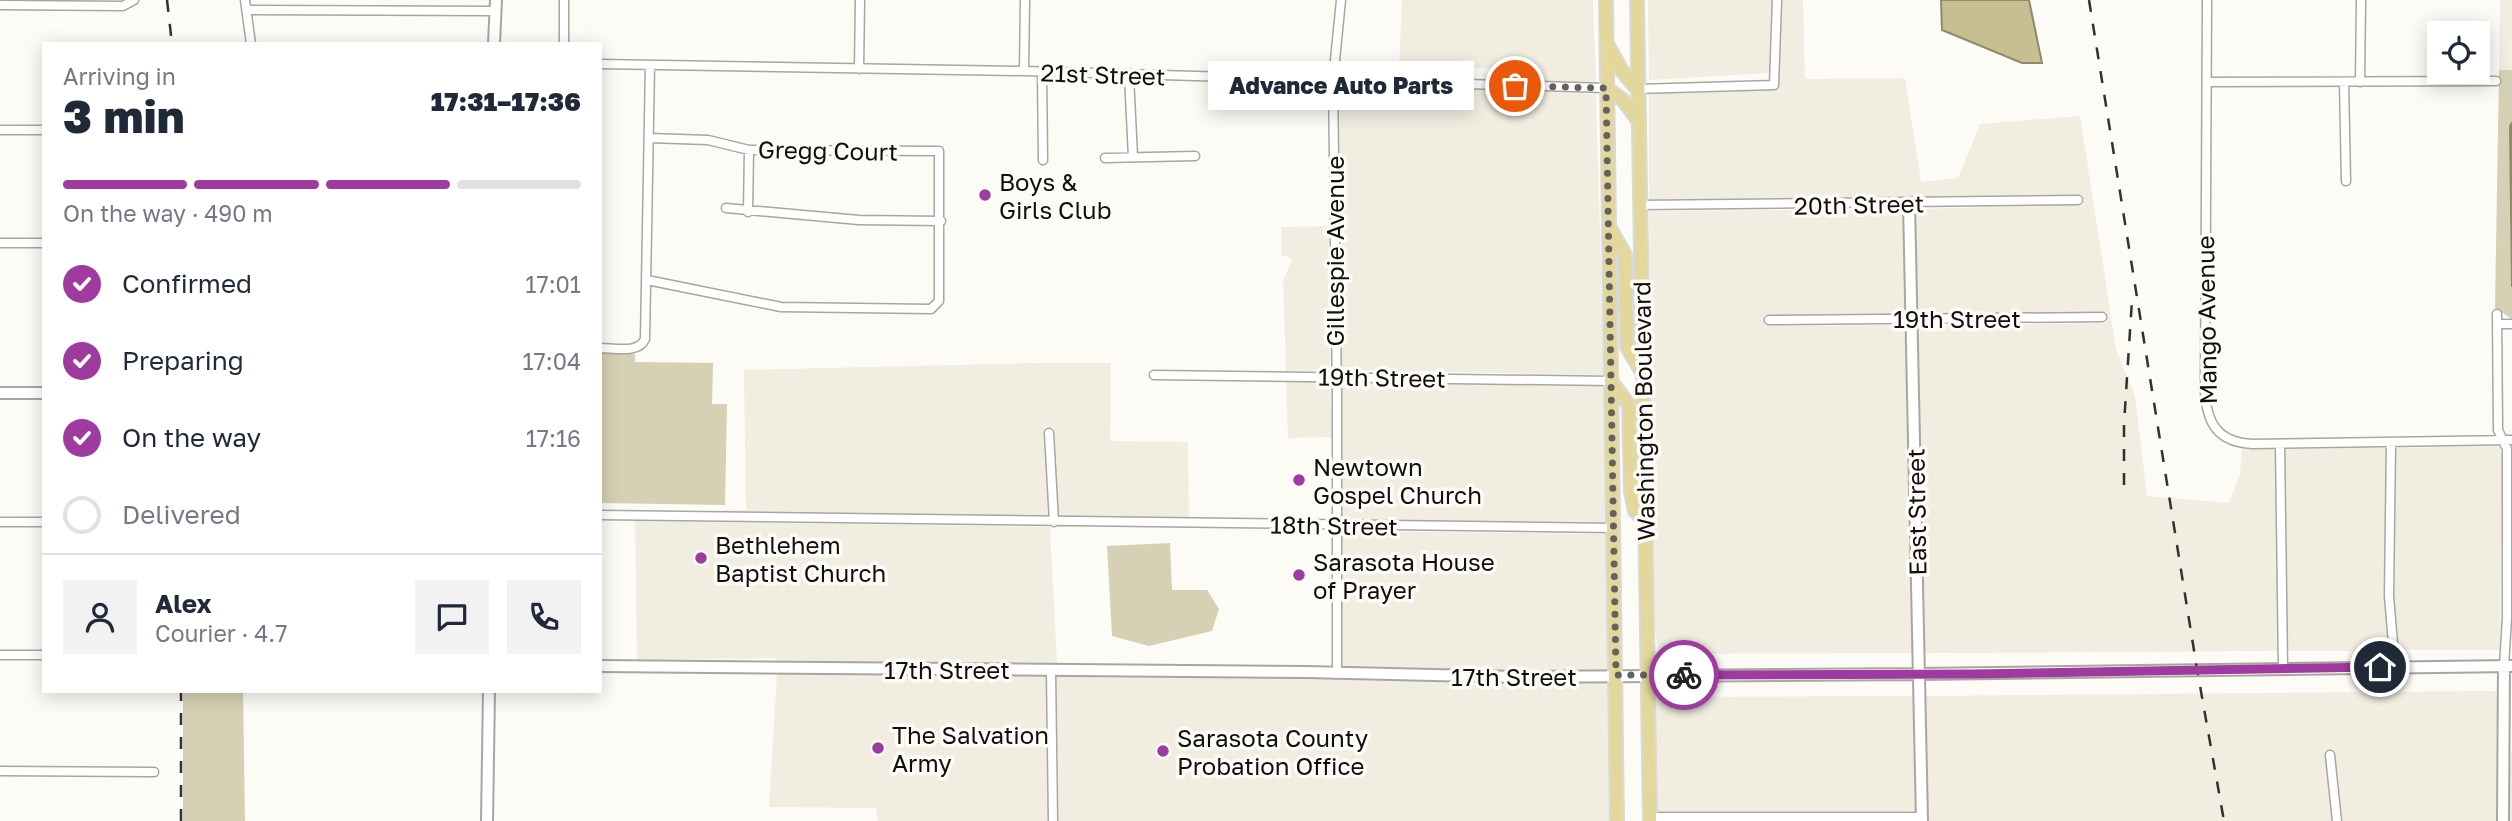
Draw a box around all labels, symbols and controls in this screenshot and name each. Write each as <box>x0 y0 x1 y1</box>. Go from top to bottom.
map controls <box>2427 21 2490 84</box>
button: locate <box>2427 21 2490 84</box>
pin <box>1485 56 1545 116</box>
street label: 21st Street <box>1040 57 1166 91</box>
text: Arriving in <box>63 62 176 90</box>
callout: Advance Auto Parts <box>1207 62 1473 110</box>
icon: bag <box>1496 67 1534 105</box>
text: Advance Auto Parts <box>1229 71 1453 99</box>
text: 17:31–17:36 <box>431 86 581 117</box>
text: 3 min <box>63 88 185 143</box>
street label: Gregg Court <box>758 134 898 166</box>
street label: Gillespie Avenue <box>1320 156 1349 346</box>
place label: Boys & Girls Club <box>999 167 1111 224</box>
marker: Boys & Girls Club <box>977 187 993 203</box>
street label: 20th Street <box>1794 188 1924 220</box>
text: On the way · 490 m <box>63 199 273 227</box>
street label: Mango Avenue <box>2190 235 2222 405</box>
icon: check <box>63 265 101 303</box>
text: Confirmed <box>122 268 252 299</box>
text: 17:01 <box>525 270 581 298</box>
street label: Washington Boulevard <box>1626 281 1660 541</box>
street label: 19th Street <box>1893 304 2021 333</box>
icon: check <box>63 342 101 380</box>
text: Preparing <box>122 345 244 376</box>
text: 17:04 <box>522 347 581 375</box>
street label: 19th Street <box>1318 361 1446 393</box>
icon: check <box>63 419 101 457</box>
text: On the way <box>122 422 261 453</box>
text: 17:16 <box>526 424 581 452</box>
street label: East Street <box>1900 448 1932 576</box>
place label: Newtown Gospel Church <box>1313 452 1482 509</box>
marker: Newtown Gospel Church <box>1291 472 1307 488</box>
text: Delivered <box>122 499 241 530</box>
street label: 18th Street <box>1270 509 1398 541</box>
place label: Bethlehem Baptist Church <box>715 530 886 587</box>
place label: Sarasota House of Prayer <box>1313 547 1495 604</box>
marker: Bethlehem Baptist Church <box>693 550 709 566</box>
marker: Sarasota House of Prayer <box>1291 567 1307 583</box>
button: person <box>63 580 137 654</box>
button: chat <box>415 580 489 654</box>
button: phone <box>507 580 581 654</box>
text: Alex <box>155 588 212 619</box>
text: Courier · 4.7 <box>155 619 287 647</box>
pin <box>2350 637 2410 697</box>
courier <box>1649 640 1719 710</box>
icon: home <box>2361 648 2399 686</box>
street label: 17th Street <box>884 655 1010 684</box>
icon: bike <box>1665 656 1703 694</box>
street label: 17th Street <box>1451 662 1577 691</box>
place label: The Salvation Army <box>892 720 1049 777</box>
place label: Sarasota County Probation Office <box>1177 723 1368 780</box>
marker: The Salvation Army <box>870 740 886 756</box>
marker: Sarasota County Probation Office <box>1155 743 1171 759</box>

